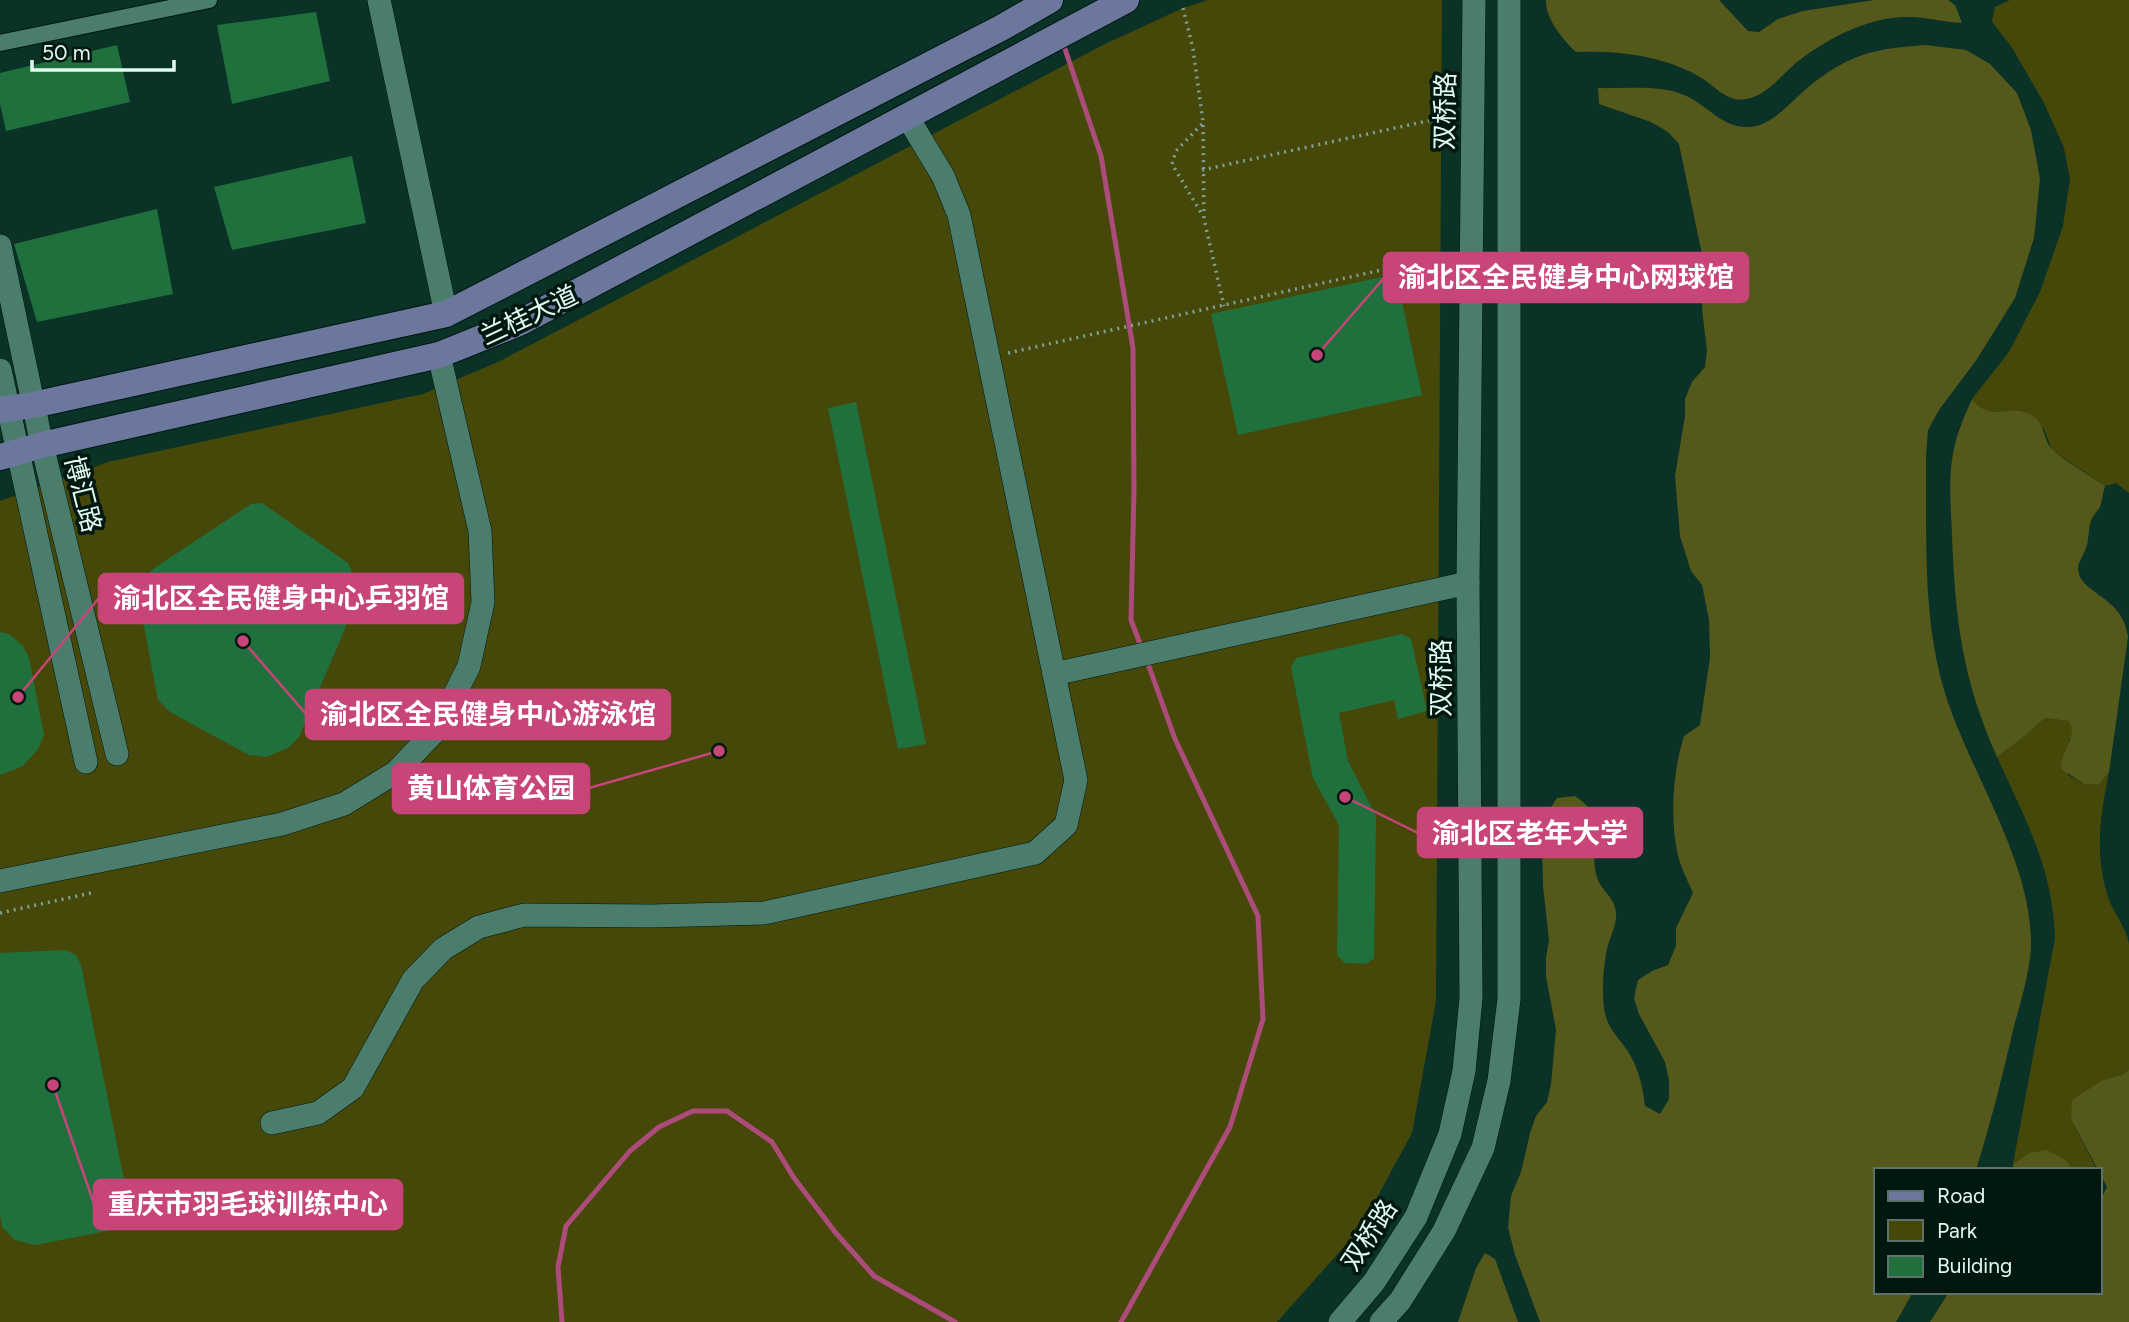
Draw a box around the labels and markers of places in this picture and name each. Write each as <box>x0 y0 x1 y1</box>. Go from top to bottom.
callout: 渝北区全民健身中心网球馆 <box>1384 253 1748 302</box>
callout: 渝北区全民健身中心乒羽馆 <box>99 574 463 623</box>
callout: 渝北区全民健身中心游泳馆 <box>306 690 670 739</box>
callout: 黄山体育公园 <box>393 764 589 813</box>
callout: 渝北区老年大学 <box>1418 808 1642 857</box>
callout: 重庆市羽毛球训练中心 <box>94 1180 402 1229</box>

